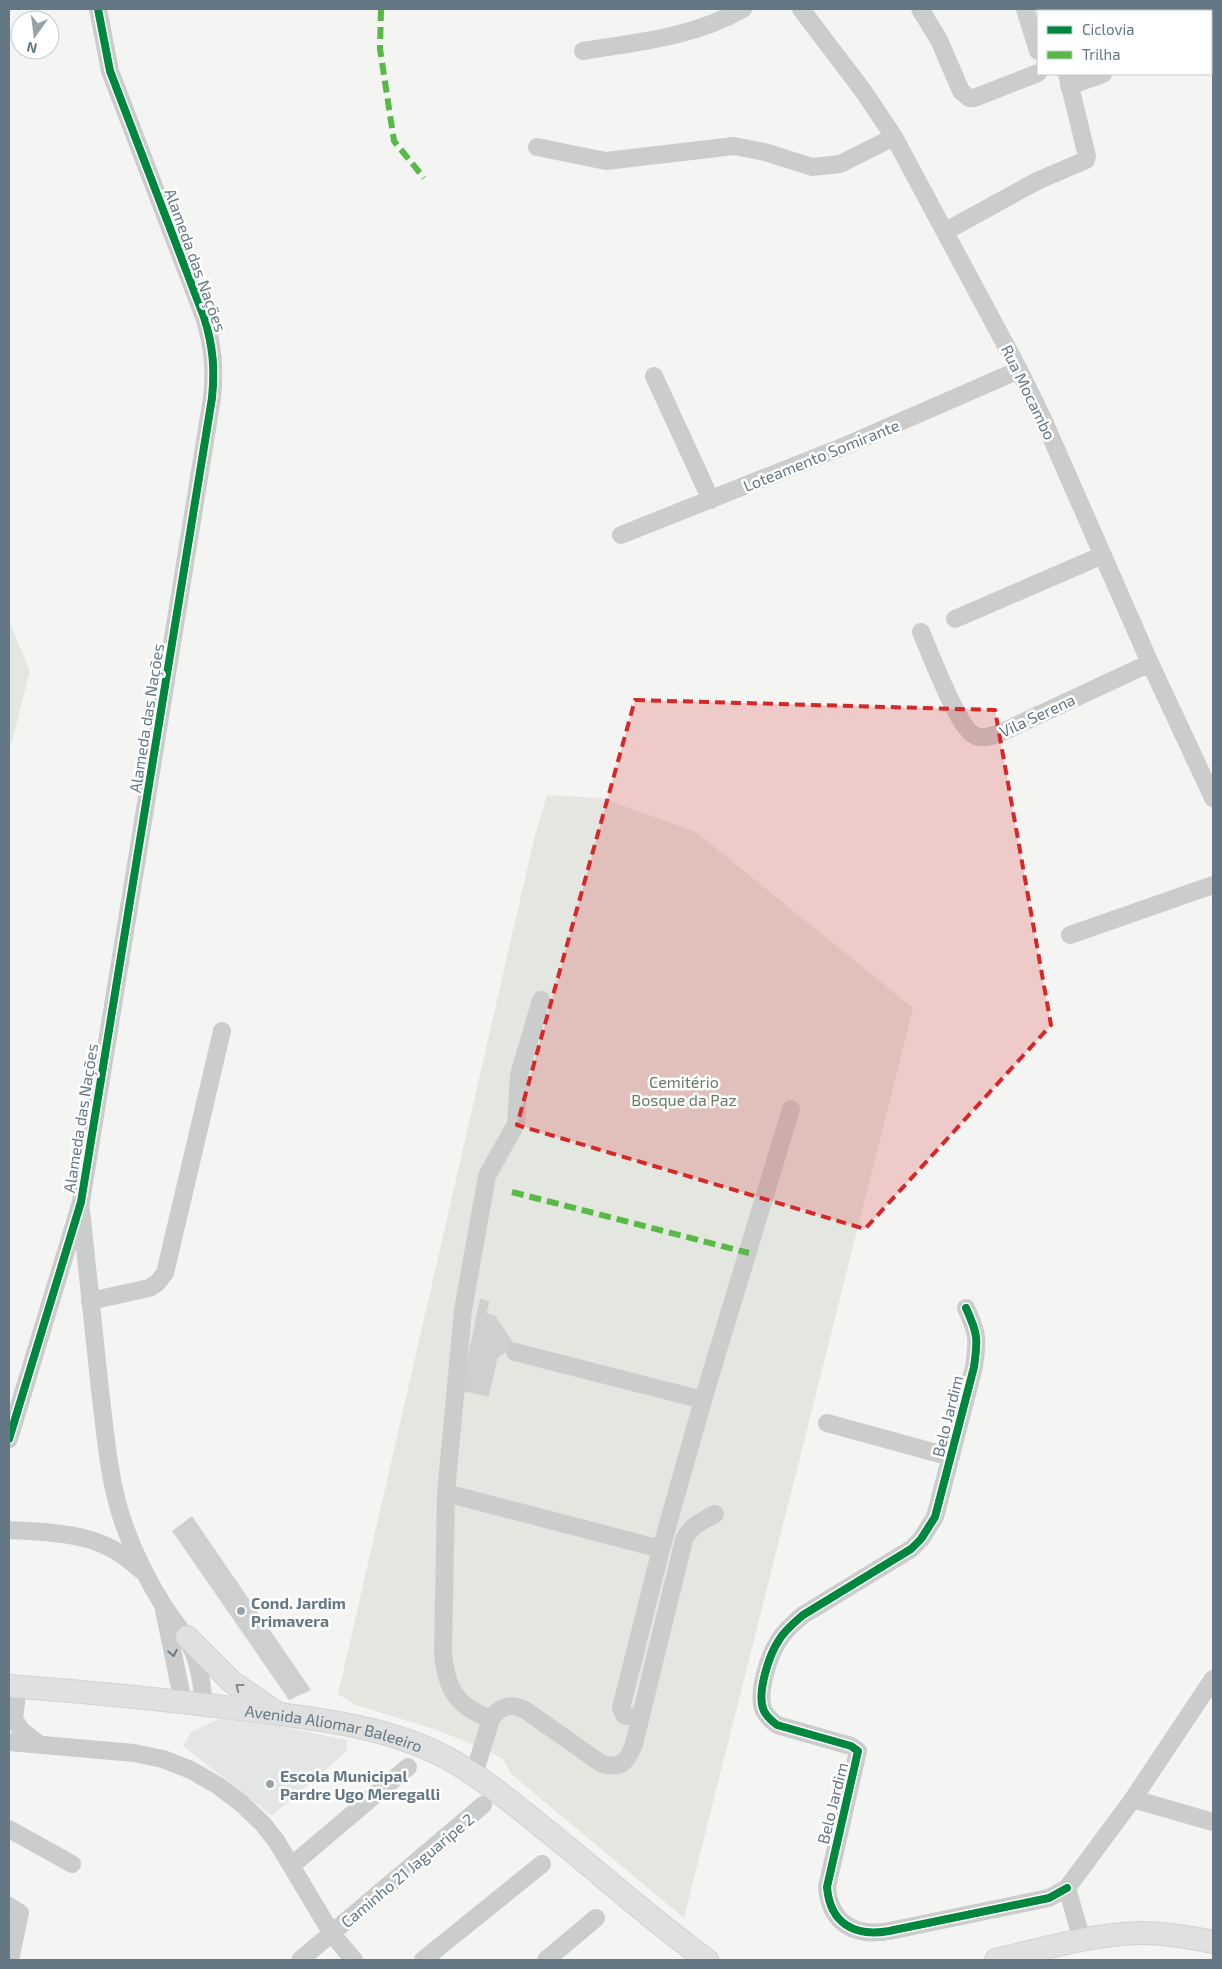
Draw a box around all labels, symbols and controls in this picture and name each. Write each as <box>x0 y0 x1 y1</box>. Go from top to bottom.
north arrow <box>10 10 60 60</box>
legend <box>1037 10 1212 75</box>
text: Ciclovia <box>1082 20 1134 38</box>
text: N <box>25 39 39 58</box>
text: Trilha <box>1082 45 1120 63</box>
street label: Alameda das Nações <box>160 186 231 334</box>
street label: Rua Mocambo <box>998 341 1060 443</box>
street label: Loteamento Somirante <box>740 415 902 495</box>
street label: Alameda das Nações <box>125 642 168 794</box>
street label: Vila Serena <box>996 689 1078 741</box>
street label: Alameda das Nações <box>59 1042 102 1194</box>
park label: Cemitério Bosque da Paz <box>631 1072 737 1109</box>
street label: Belo Jardim <box>928 1373 966 1459</box>
place label: Cond. Jardim Primavera <box>251 1593 346 1630</box>
marker: Cond. Jardim Primavera <box>235 1605 247 1617</box>
one-way arrow <box>167 1648 178 1657</box>
one-way arrow <box>235 1683 244 1692</box>
street label: Avenida Aliomar Baleeiro <box>244 1700 426 1755</box>
street label: Belo Jardim <box>813 1760 851 1846</box>
place label: Escola Municipal Pardre Ugo Meregalli <box>280 1766 440 1803</box>
marker: Escola Municipal Pardre Ugo Meregalli <box>264 1778 276 1790</box>
street label: Caminho 21 Jaguaripe 2 <box>337 1809 477 1931</box>

